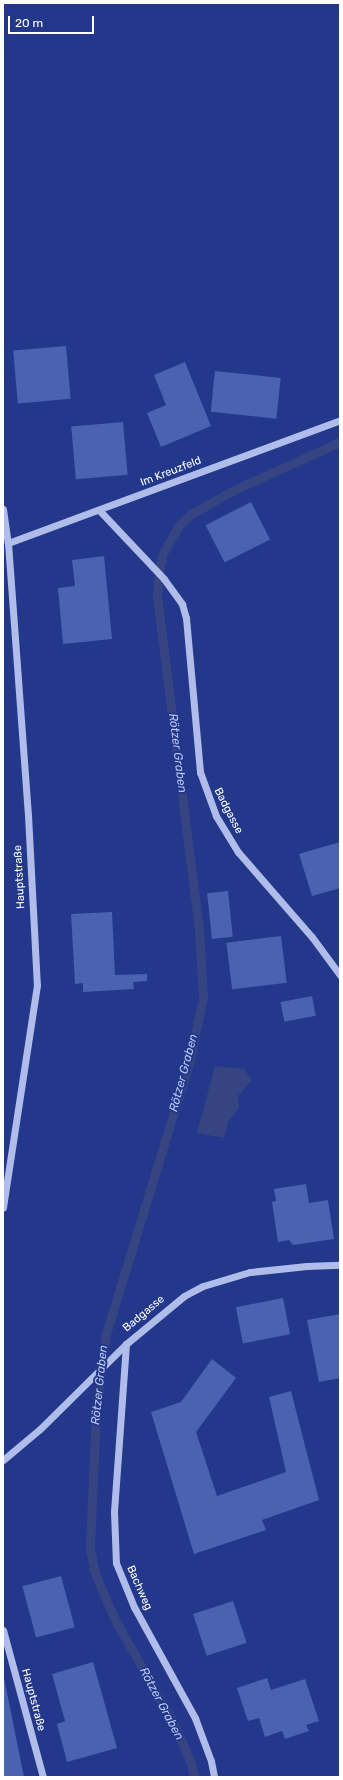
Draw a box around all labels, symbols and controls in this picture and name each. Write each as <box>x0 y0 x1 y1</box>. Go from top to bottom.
scale bar <box>10 8 96 34</box>
text: 20 m <box>15 16 43 30</box>
street label: Im Kreuzfeld <box>139 454 203 490</box>
water label: Rötzer Graben <box>165 712 189 794</box>
street label: Badgasse <box>211 786 245 836</box>
street label: Hauptstraße <box>12 845 28 909</box>
water label: Rötzer Graben <box>167 1032 201 1114</box>
street label: Badgasse <box>121 1293 167 1335</box>
water label: Rötzer Graben <box>89 1344 111 1426</box>
street label: Bachweg <box>123 1564 155 1612</box>
water label: Rötzer Graben <box>136 1665 186 1743</box>
street label: Hauptstraße <box>18 1667 48 1733</box>

